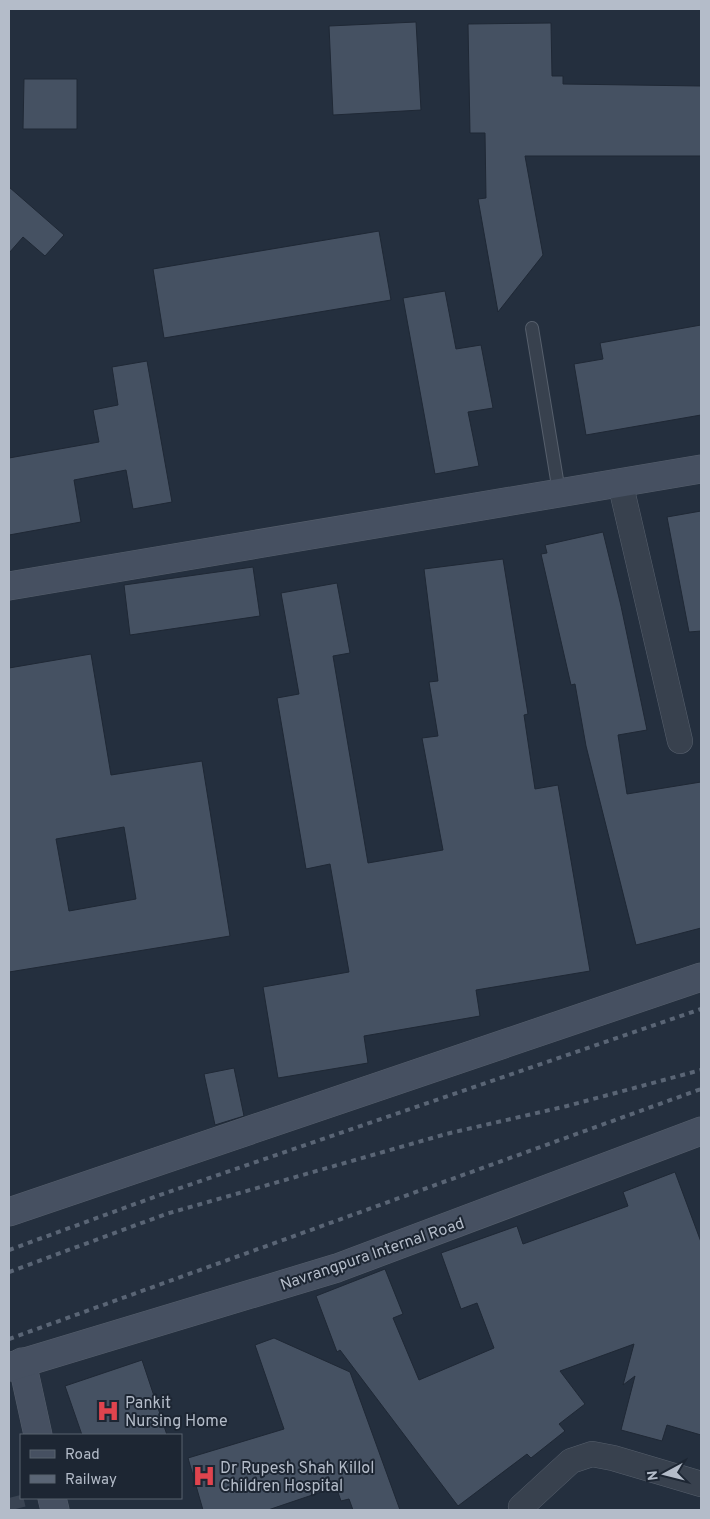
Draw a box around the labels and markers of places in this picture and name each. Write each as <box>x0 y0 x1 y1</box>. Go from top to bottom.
place label: Pankit Nursing Home <box>125 1394 228 1432</box>
hospital icon: Pankit Nursing Home <box>95 1398 121 1424</box>
place label: Dr Rupesh Shah Killol Children Hospital <box>220 1459 374 1497</box>
hospital icon: Dr Rupesh Shah Killol Children Hospital <box>191 1463 217 1489</box>

